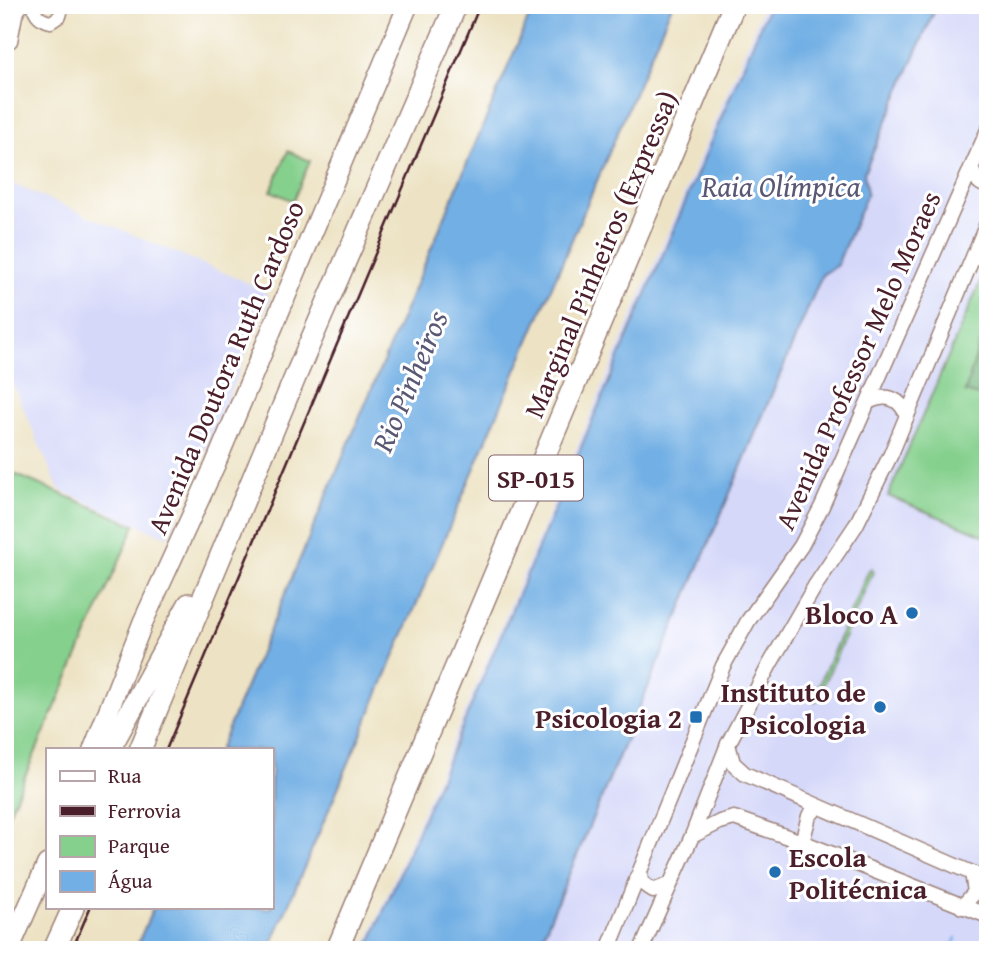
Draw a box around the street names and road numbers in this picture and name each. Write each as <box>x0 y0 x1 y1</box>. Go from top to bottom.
street label: Marginal Pinheiros (Expressa) <box>512 84 688 424</box>
street label: Avenida Professor Melo Moraes <box>764 184 950 536</box>
street label: Avenida Doutora Ruth Cardoso <box>136 194 314 540</box>
road number: SP-015 <box>489 456 583 500</box>

